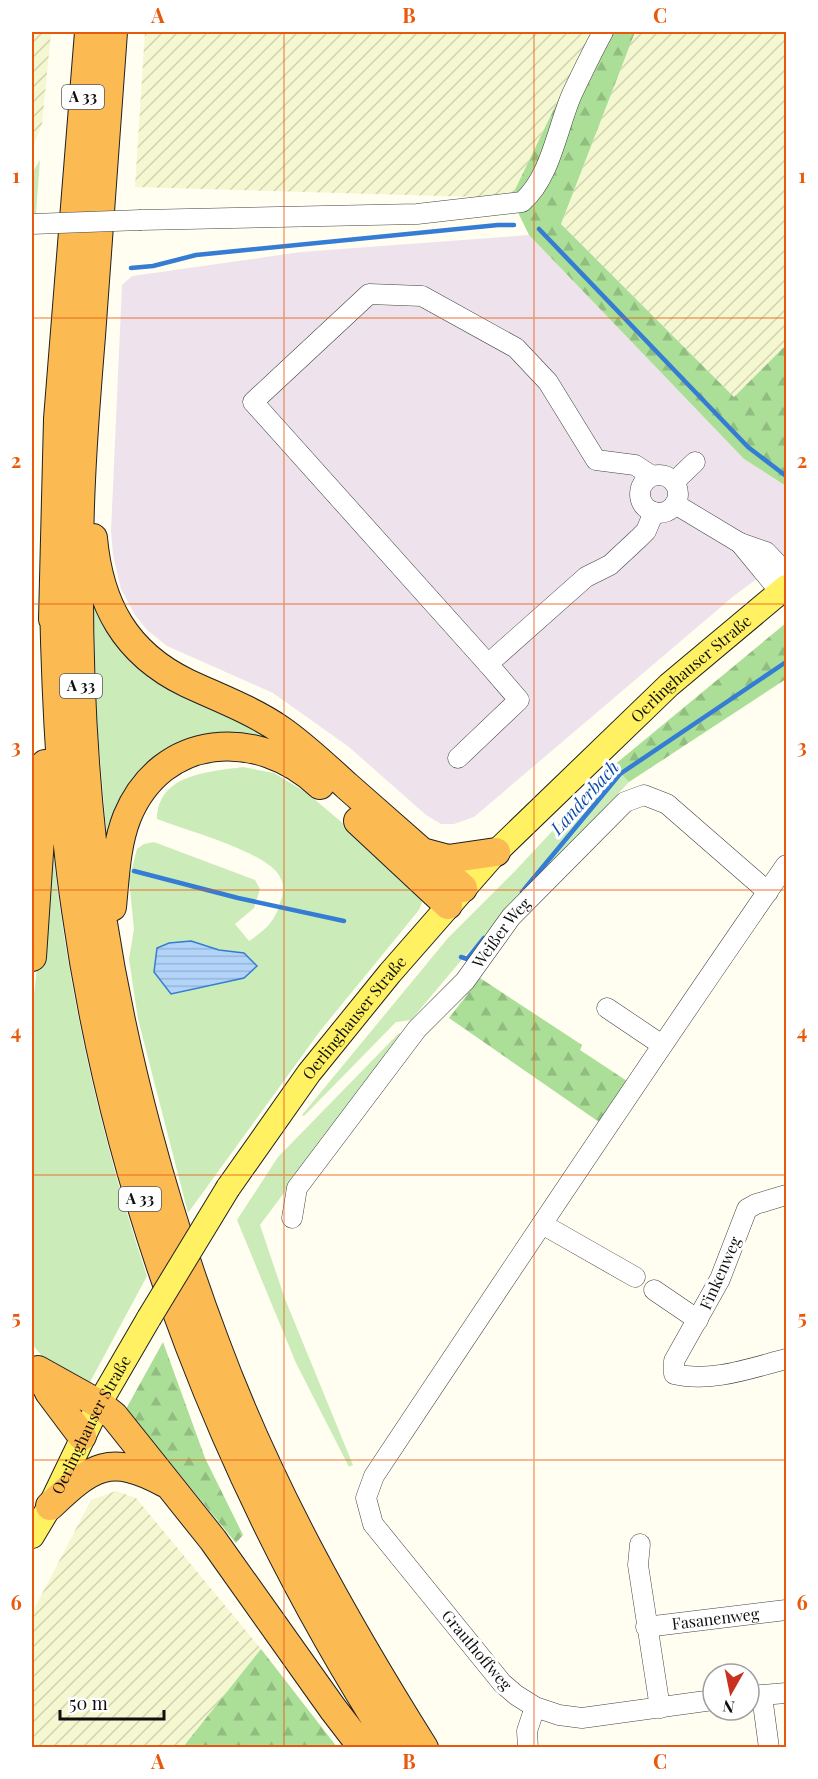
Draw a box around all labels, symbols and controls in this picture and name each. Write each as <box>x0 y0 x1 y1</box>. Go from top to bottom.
text: A <box>150 1 165 28</box>
text: B <box>402 1 416 28</box>
text: C <box>653 1 667 28</box>
road number: A 33 <box>62 85 104 109</box>
text: 1 <box>12 161 20 188</box>
text: 1 <box>798 161 806 188</box>
text: 2 <box>11 446 21 473</box>
text: 2 <box>797 446 807 473</box>
street label: Oerlinghauser Straße <box>626 610 755 727</box>
road number: A 33 <box>60 674 102 698</box>
text: 3 <box>11 732 21 759</box>
text: 3 <box>797 732 807 759</box>
water label: Landerbach <box>544 755 624 840</box>
street label: Weißer Weg <box>466 892 535 973</box>
street label: Oerlinghauser Straße <box>297 951 410 1084</box>
text: 4 <box>11 1017 21 1044</box>
text: 4 <box>797 1017 807 1044</box>
road number: A 33 <box>119 1187 161 1211</box>
street label: Finkenweg <box>694 1232 745 1313</box>
text: 5 <box>11 1303 21 1330</box>
text: 5 <box>797 1303 807 1330</box>
street label: Oerlinghauser Straße <box>46 1351 135 1497</box>
text: 6 <box>10 1588 22 1615</box>
text: 6 <box>796 1588 808 1615</box>
street label: Fasanenweg <box>671 1602 761 1634</box>
street label: Grauthoffweg <box>438 1605 517 1695</box>
north arrow <box>701 1662 761 1722</box>
scale bar <box>60 1683 164 1721</box>
text: 50 m <box>69 1691 108 1715</box>
text: N <box>721 1696 736 1719</box>
text: A <box>150 1747 165 1774</box>
text: B <box>402 1747 416 1774</box>
text: C <box>653 1747 667 1774</box>

